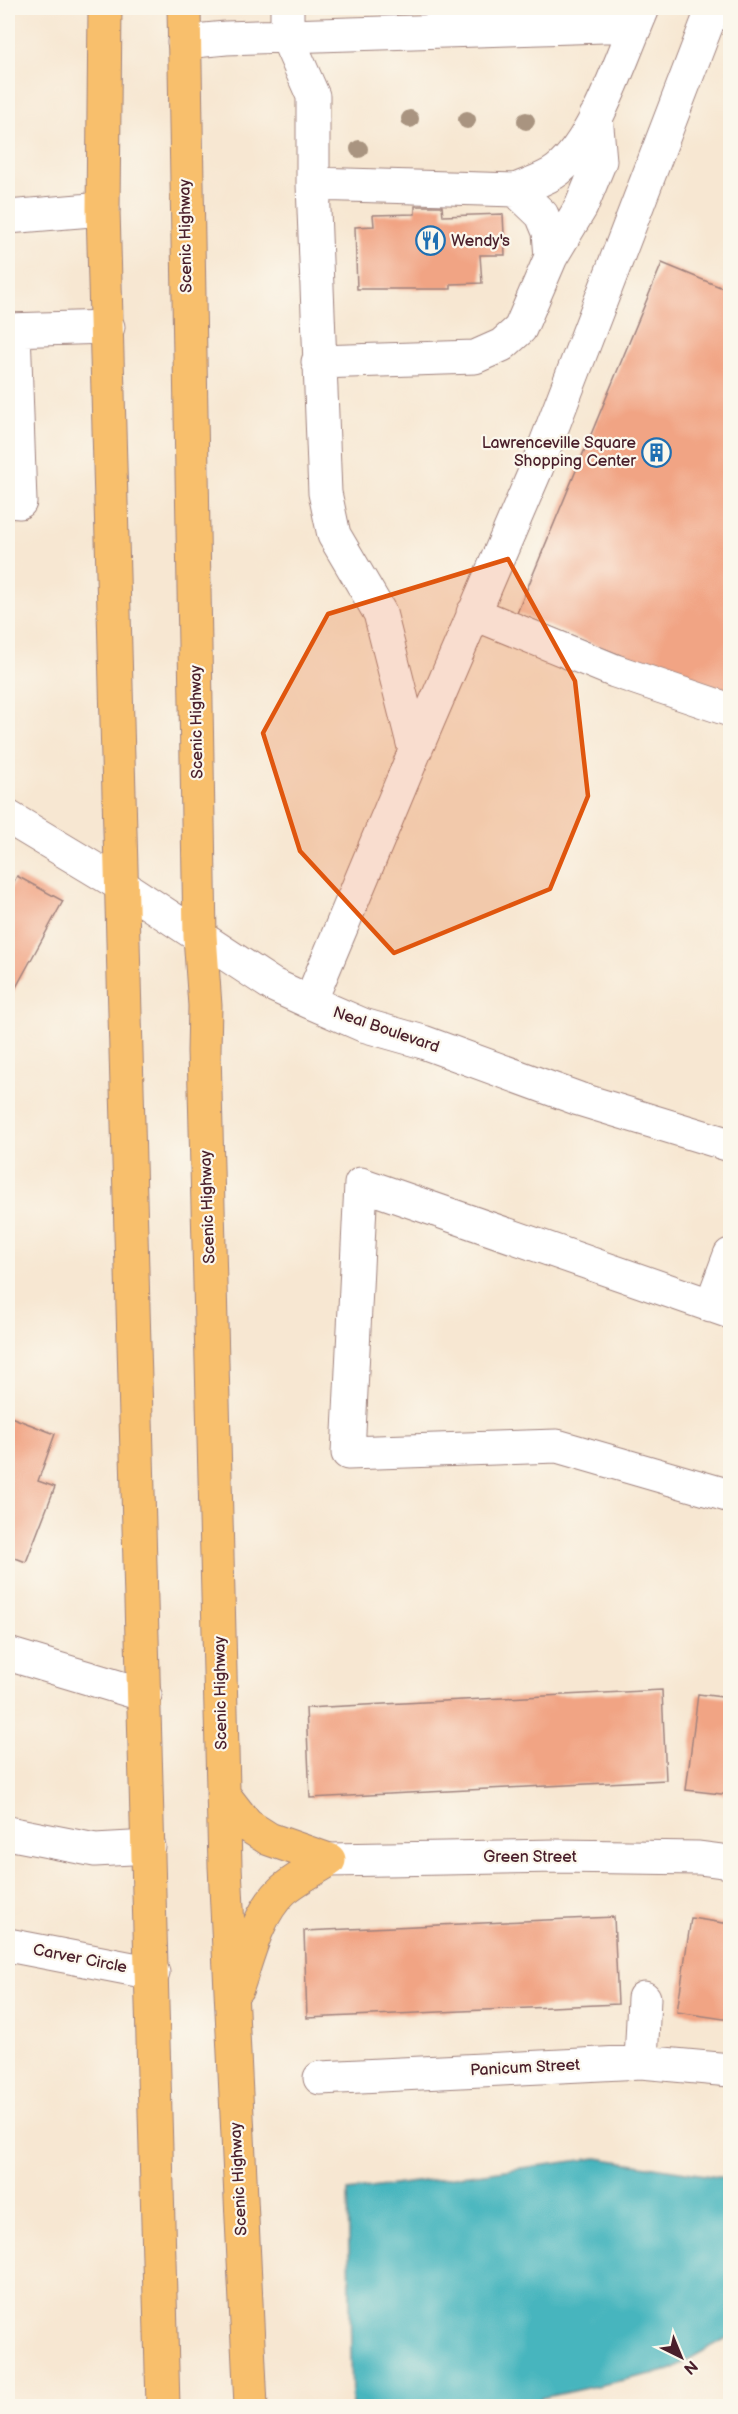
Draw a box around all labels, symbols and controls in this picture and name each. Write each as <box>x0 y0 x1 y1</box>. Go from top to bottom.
street label: Scenic Highway <box>175 178 196 293</box>
restaurant icon: Wendy's <box>414 225 446 257</box>
place label: Wendy's <box>451 232 510 251</box>
place label: Lawrenceville Square Shopping Center <box>482 434 637 471</box>
building icon: Lawrenceville Square Shopping Center <box>641 436 673 468</box>
street label: Scenic Highway <box>186 664 207 779</box>
street label: Neal Boulevard <box>330 1003 442 1057</box>
street label: Scenic Highway <box>196 1149 219 1264</box>
street label: Scenic Highway <box>210 1635 231 1750</box>
street label: Green Street <box>483 1848 577 1867</box>
street label: Carver Circle <box>31 1941 129 1978</box>
street label: Panicum Street <box>470 2056 580 2080</box>
street label: Scenic Highway <box>227 2121 251 2236</box>
north arrow <box>651 2327 711 2387</box>
text: N <box>679 2356 701 2378</box>

